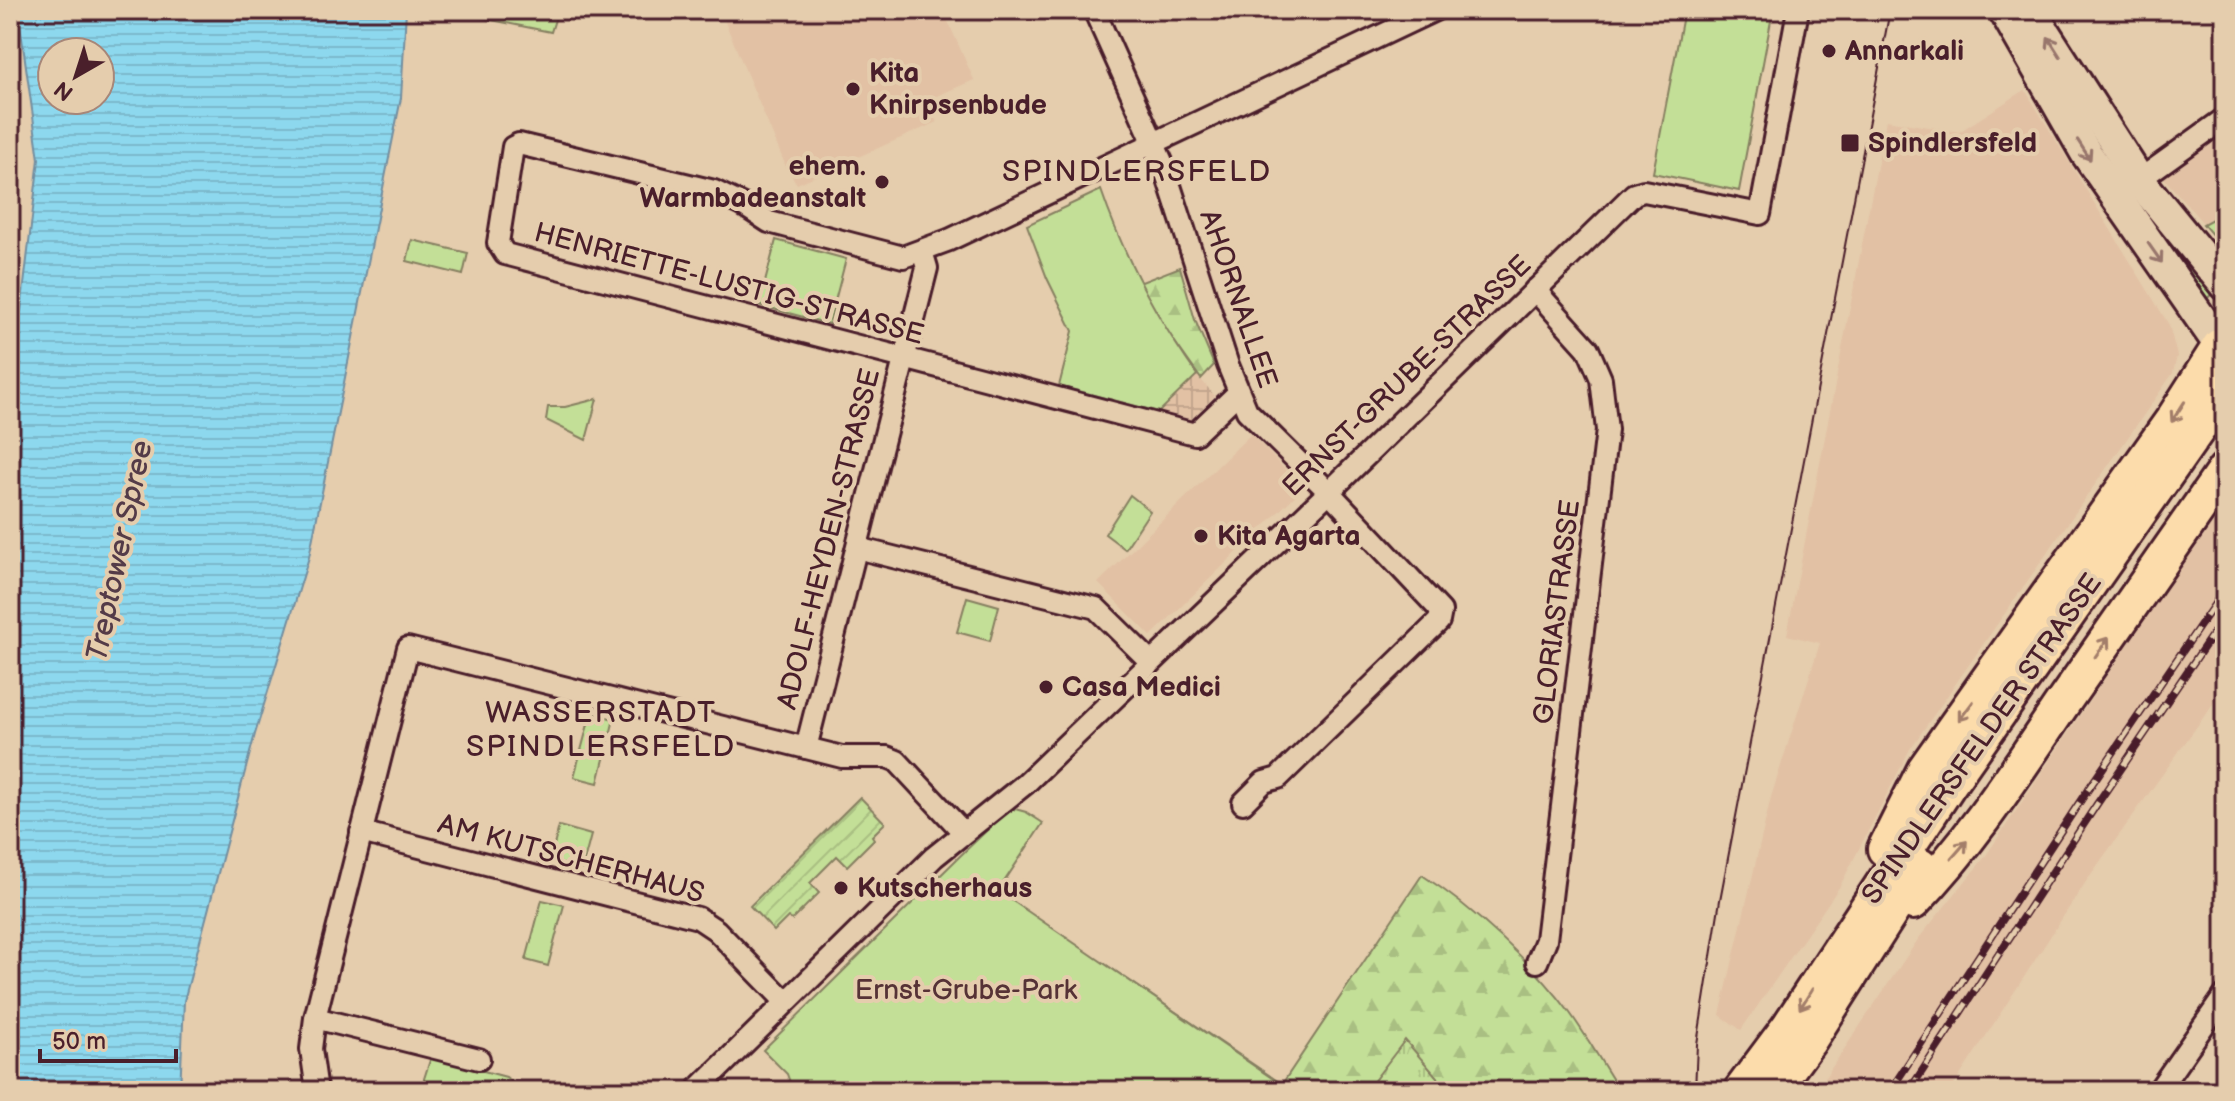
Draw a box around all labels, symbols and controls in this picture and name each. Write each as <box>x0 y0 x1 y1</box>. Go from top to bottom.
place label: Annarkali <box>1844 35 1964 68</box>
north arrow <box>36 36 116 116</box>
one-way arrow <box>2046 37 2062 59</box>
marker: Annarkali <box>1820 42 1838 60</box>
place label: Kita Knirpsenbude <box>869 57 1047 122</box>
text: N <box>49 75 79 106</box>
marker: Kita Knirpsenbude <box>844 80 862 98</box>
place label: Spindlersfeld <box>1868 127 2037 160</box>
marker: Spindlersfeld <box>1839 132 1861 154</box>
one-way arrow <box>2076 139 2093 161</box>
place label: ehem. Warmbadeanstalt <box>640 150 866 215</box>
district label: SPINDLERSFELD <box>1002 154 1272 190</box>
marker: ehem. Warmbadeanstalt <box>873 173 891 191</box>
street label: AHORNALLEE <box>1192 206 1284 392</box>
street label: HENRIETTE-LUSTIG-STRASSE <box>531 216 927 352</box>
one-way arrow <box>2147 241 2163 263</box>
street label: ERNST-GRUBE-STRASSE <box>1276 249 1538 503</box>
street label: ADOLF-HEYDEN-STRASSE <box>771 365 887 713</box>
one-way arrow <box>2170 400 2186 422</box>
water label: Treptower Spree <box>79 437 161 665</box>
street label: GLORIASTRASSE <box>1527 498 1587 726</box>
place label: Kita Agarta <box>1217 520 1361 553</box>
marker: Kita Agarta <box>1192 527 1210 545</box>
street label: SPINDLERSFELDER STRASSE <box>1855 567 2109 911</box>
one-way arrow <box>2094 636 2110 658</box>
place label: Casa Medici <box>1062 671 1221 704</box>
marker: Casa Medici <box>1037 678 1055 696</box>
district label: WASSERSTADT SPINDLERSFELD <box>466 695 736 765</box>
one-way arrow <box>1957 700 1974 722</box>
street label: AM KUTSCHERHAUS <box>434 808 708 910</box>
one-way arrow <box>1950 841 1968 861</box>
place label: Kutscherhaus <box>857 872 1032 905</box>
marker: Kutscherhaus <box>832 879 850 897</box>
park label: Ernst-Grube-Park <box>855 974 1078 1007</box>
one-way arrow <box>1798 988 1815 1010</box>
scale bar <box>40 1013 176 1063</box>
text: 50 m <box>52 1027 106 1056</box>

